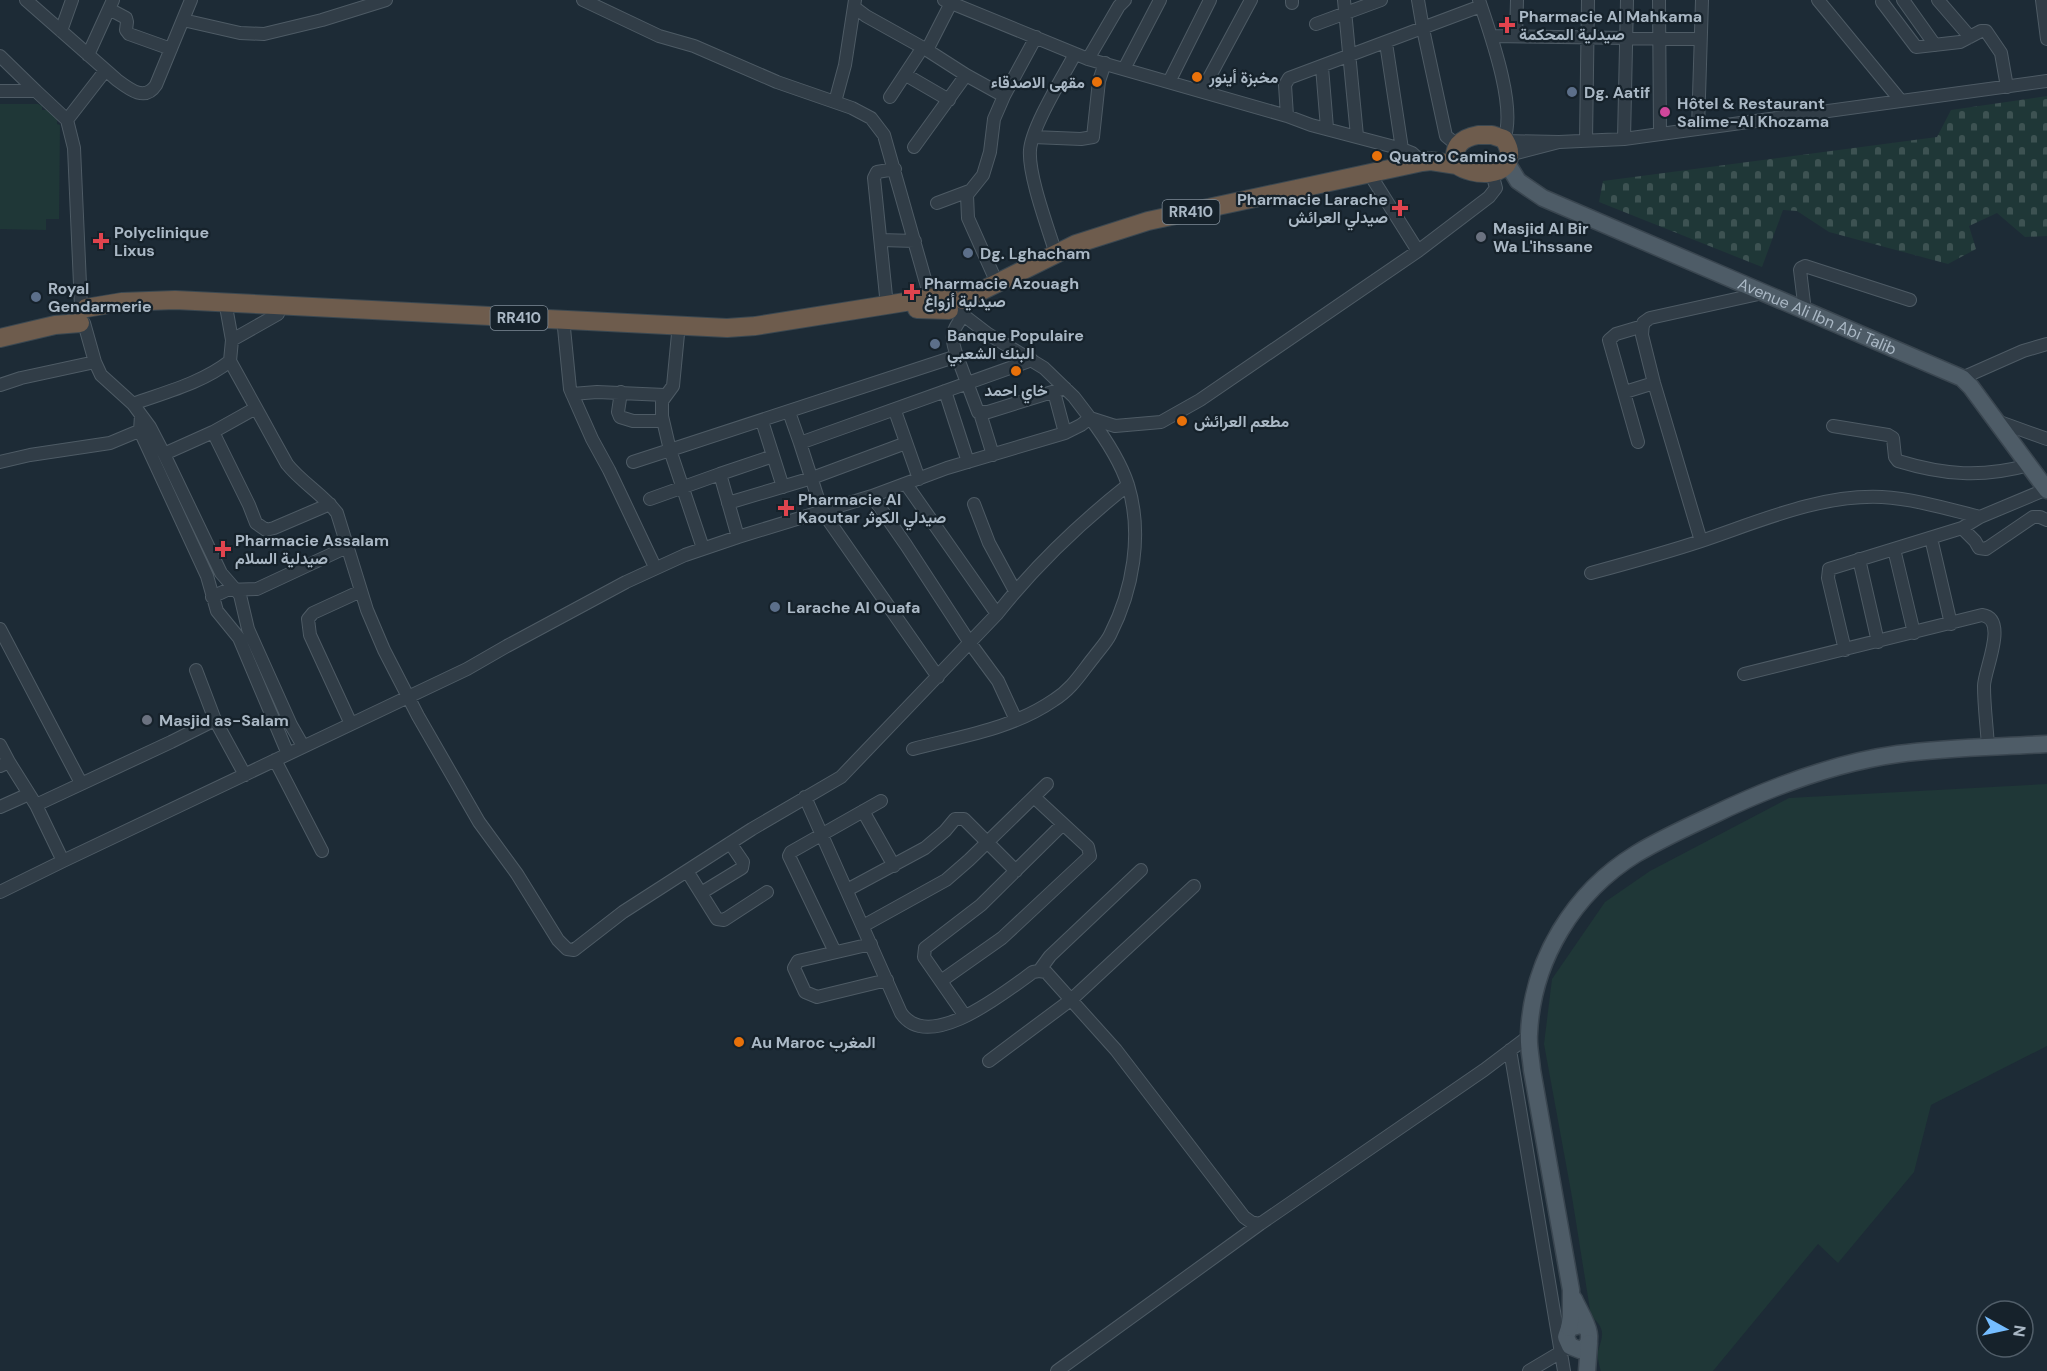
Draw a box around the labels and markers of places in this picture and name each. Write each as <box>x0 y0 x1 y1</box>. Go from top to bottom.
place label: Pharmacie Al Mahkama صيدلية المحكمة <box>1519 6 1702 45</box>
marker: Pharmacie Al Mahkama صيدلية المحكمة <box>1500 18 1514 32</box>
place label: مخبزة أينور <box>1208 67 1279 88</box>
marker: مخبزة أينور <box>1190 70 1204 84</box>
place label: مقهى الاصدقاء <box>991 72 1085 93</box>
marker: مقهى الاصدقاء <box>1090 75 1104 89</box>
place label: Dg. Aatif <box>1584 82 1650 103</box>
marker: Dg. Aatif <box>1565 85 1579 99</box>
place label: Hôtel & Restaurant Salime-Al Khozama <box>1677 93 1829 132</box>
marker: Hôtel & Restaurant Salime-Al Khozama <box>1658 105 1672 119</box>
place label: Quatro Caminos <box>1389 146 1516 167</box>
marker: Quatro Caminos <box>1370 149 1384 163</box>
place label: Pharmacie Larache صيدلي العرائش <box>1237 189 1388 231</box>
marker: Pharmacie Larache صيدلي العرائش <box>1393 201 1407 215</box>
place label: Masjid Al Bir Wa L'ihssane <box>1493 218 1593 257</box>
place label: Polyclinique Lixus <box>114 222 209 261</box>
marker: Masjid Al Bir Wa L'ihssane <box>1474 230 1488 244</box>
marker: Polyclinique Lixus <box>92 232 110 250</box>
place label: Dg. Lghacham <box>980 243 1090 264</box>
marker: Dg. Lghacham <box>961 246 975 260</box>
place label: Pharmacie Azouagh صيدلية أزواغ <box>924 273 1079 312</box>
place label: Royal Gendarmerie <box>48 278 152 317</box>
marker: Pharmacie Azouagh صيدلية أزواغ <box>905 285 919 299</box>
marker: Royal Gendarmerie <box>29 290 43 304</box>
place label: Banque Populaire البنك الشعبي <box>947 325 1084 367</box>
marker: Banque Populaire البنك الشعبي <box>928 337 942 351</box>
marker: خاي احمد <box>1009 364 1023 378</box>
place label: خاي احمد <box>984 380 1048 404</box>
place label: مطعم العرائش <box>1194 411 1290 432</box>
marker: مطعم العرائش <box>1175 414 1189 428</box>
place label: Pharmacie Al Kaoutar صيدلي الكوثر <box>798 489 946 531</box>
marker: Pharmacie Al Kaoutar صيدلي الكوثر <box>779 501 793 515</box>
place label: Pharmacie Assalam صيدلية السلام <box>235 530 389 569</box>
marker: Pharmacie Assalam صيدلية السلام <box>216 542 230 556</box>
place label: Larache Al Ouafa <box>787 597 920 618</box>
marker: Larache Al Ouafa <box>768 600 782 614</box>
place label: Masjid as-Salam <box>159 710 289 731</box>
marker: Masjid as-Salam <box>140 713 154 727</box>
place label: Au Maroc المغرب <box>751 1032 876 1053</box>
marker: Au Maroc المغرب <box>732 1035 746 1049</box>

